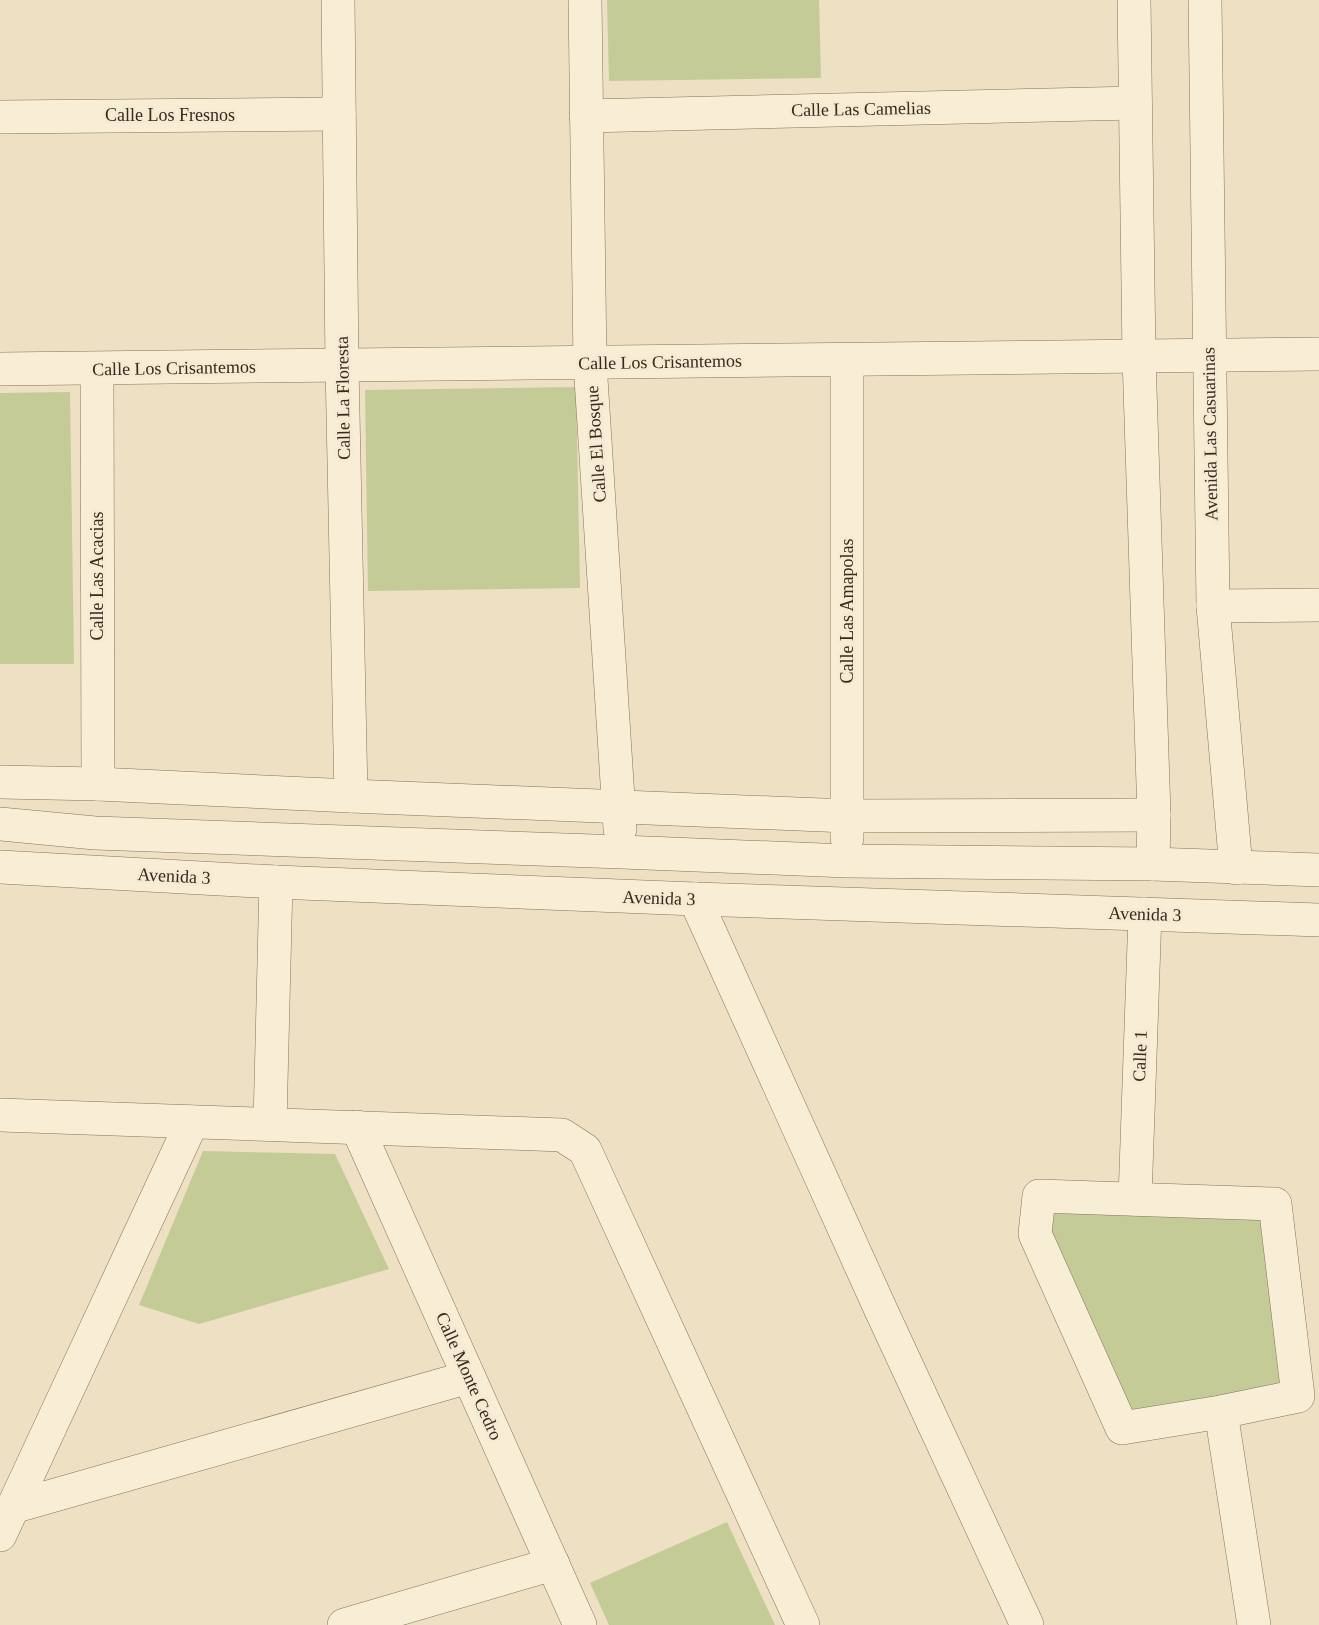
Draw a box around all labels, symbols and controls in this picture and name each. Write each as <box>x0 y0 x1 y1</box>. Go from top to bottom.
street label: Calle Las Camelias <box>791 98 931 120</box>
street label: Calle Los Fresnos <box>105 105 235 125</box>
street label: Calle La Floresta <box>332 336 354 460</box>
street label: Avenida Las Casuarinas <box>1198 347 1222 521</box>
street label: Calle Los Crisantemos <box>578 351 742 373</box>
street label: Calle Los Crisantemos <box>92 357 256 379</box>
street label: Calle El Bosque <box>582 385 610 503</box>
street label: Calle Las Acacias <box>87 512 107 640</box>
street label: Calle Las Amapolas <box>837 539 857 683</box>
street label: Avenida 3 <box>137 864 211 888</box>
street label: Avenida 3 <box>622 887 696 909</box>
street label: Avenida 3 <box>1108 903 1182 925</box>
street label: Calle 1 <box>1129 1030 1151 1082</box>
street label: Calle Monte Cedro <box>432 1309 506 1443</box>

